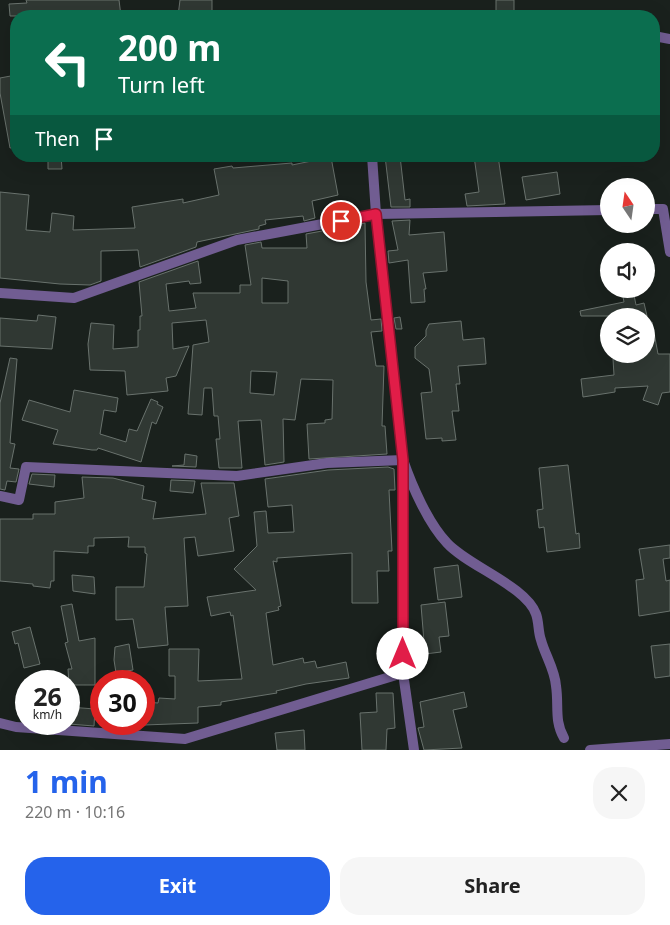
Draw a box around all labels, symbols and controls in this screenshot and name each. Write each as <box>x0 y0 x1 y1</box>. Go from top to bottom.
text: 200 m <box>118 24 221 71</box>
icon: left <box>35 30 100 95</box>
text: Turn left <box>118 69 205 99</box>
icon: arrive <box>90 125 118 153</box>
text: Then <box>35 126 80 152</box>
north arrow <box>600 178 655 232</box>
map controls <box>600 178 655 363</box>
pin <box>320 200 362 242</box>
icon: arrive <box>327 207 355 235</box>
button: sound <box>600 243 655 298</box>
button: layers <box>600 308 655 363</box>
position arrow <box>376 627 428 679</box>
speed limit sign: 30 <box>90 670 155 735</box>
text: 26 <box>33 679 62 713</box>
text: km/h <box>33 706 62 723</box>
text: 1 min <box>25 761 108 802</box>
button: close <box>593 767 645 819</box>
text: 220 m · 10:16 <box>25 801 125 823</box>
button: Exit <box>25 857 330 915</box>
button: Share <box>340 857 645 915</box>

